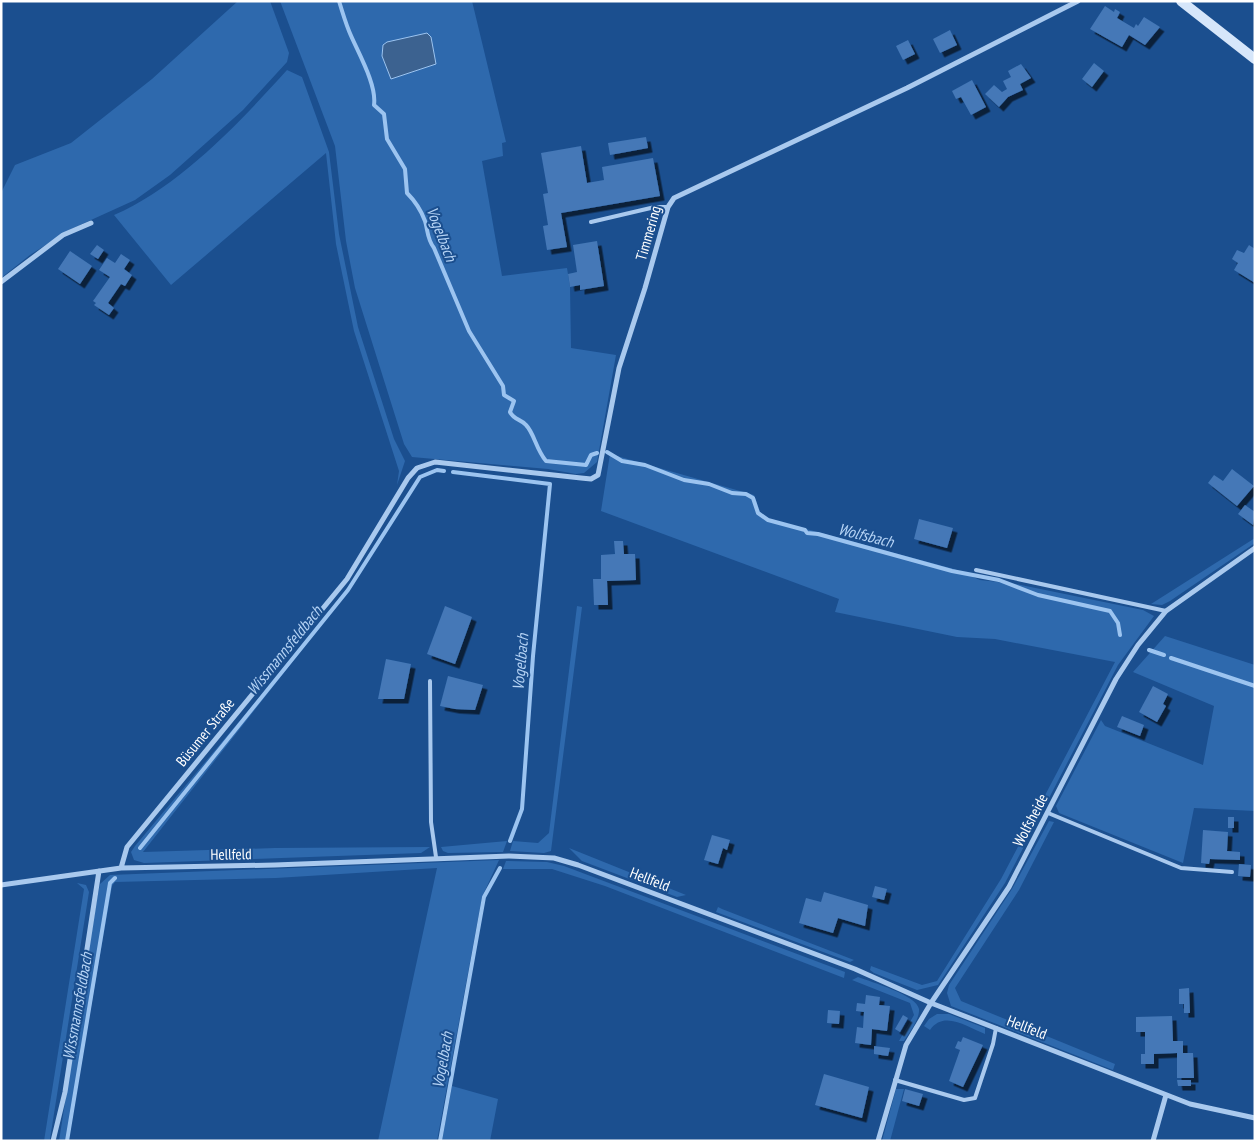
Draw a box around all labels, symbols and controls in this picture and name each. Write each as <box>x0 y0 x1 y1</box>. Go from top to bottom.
street label: Timmering <box>631 203 665 263</box>
water label: Vogelbach <box>422 204 462 265</box>
water label: Wolfsbach <box>836 518 897 552</box>
water label: Wissmannsfeldbach <box>242 601 327 699</box>
water label: Vogelbach <box>508 632 533 691</box>
street label: Büsumer Straße <box>172 694 238 770</box>
street label: Wolfsheide <box>1008 790 1052 850</box>
street label: Hellfeld <box>210 844 252 864</box>
street label: Hellfeld <box>627 863 673 895</box>
water label: Wissmannsfeldbach <box>58 950 96 1061</box>
street label: Hellfeld <box>1004 1011 1050 1043</box>
water label: Vogelbach <box>427 1029 457 1090</box>

